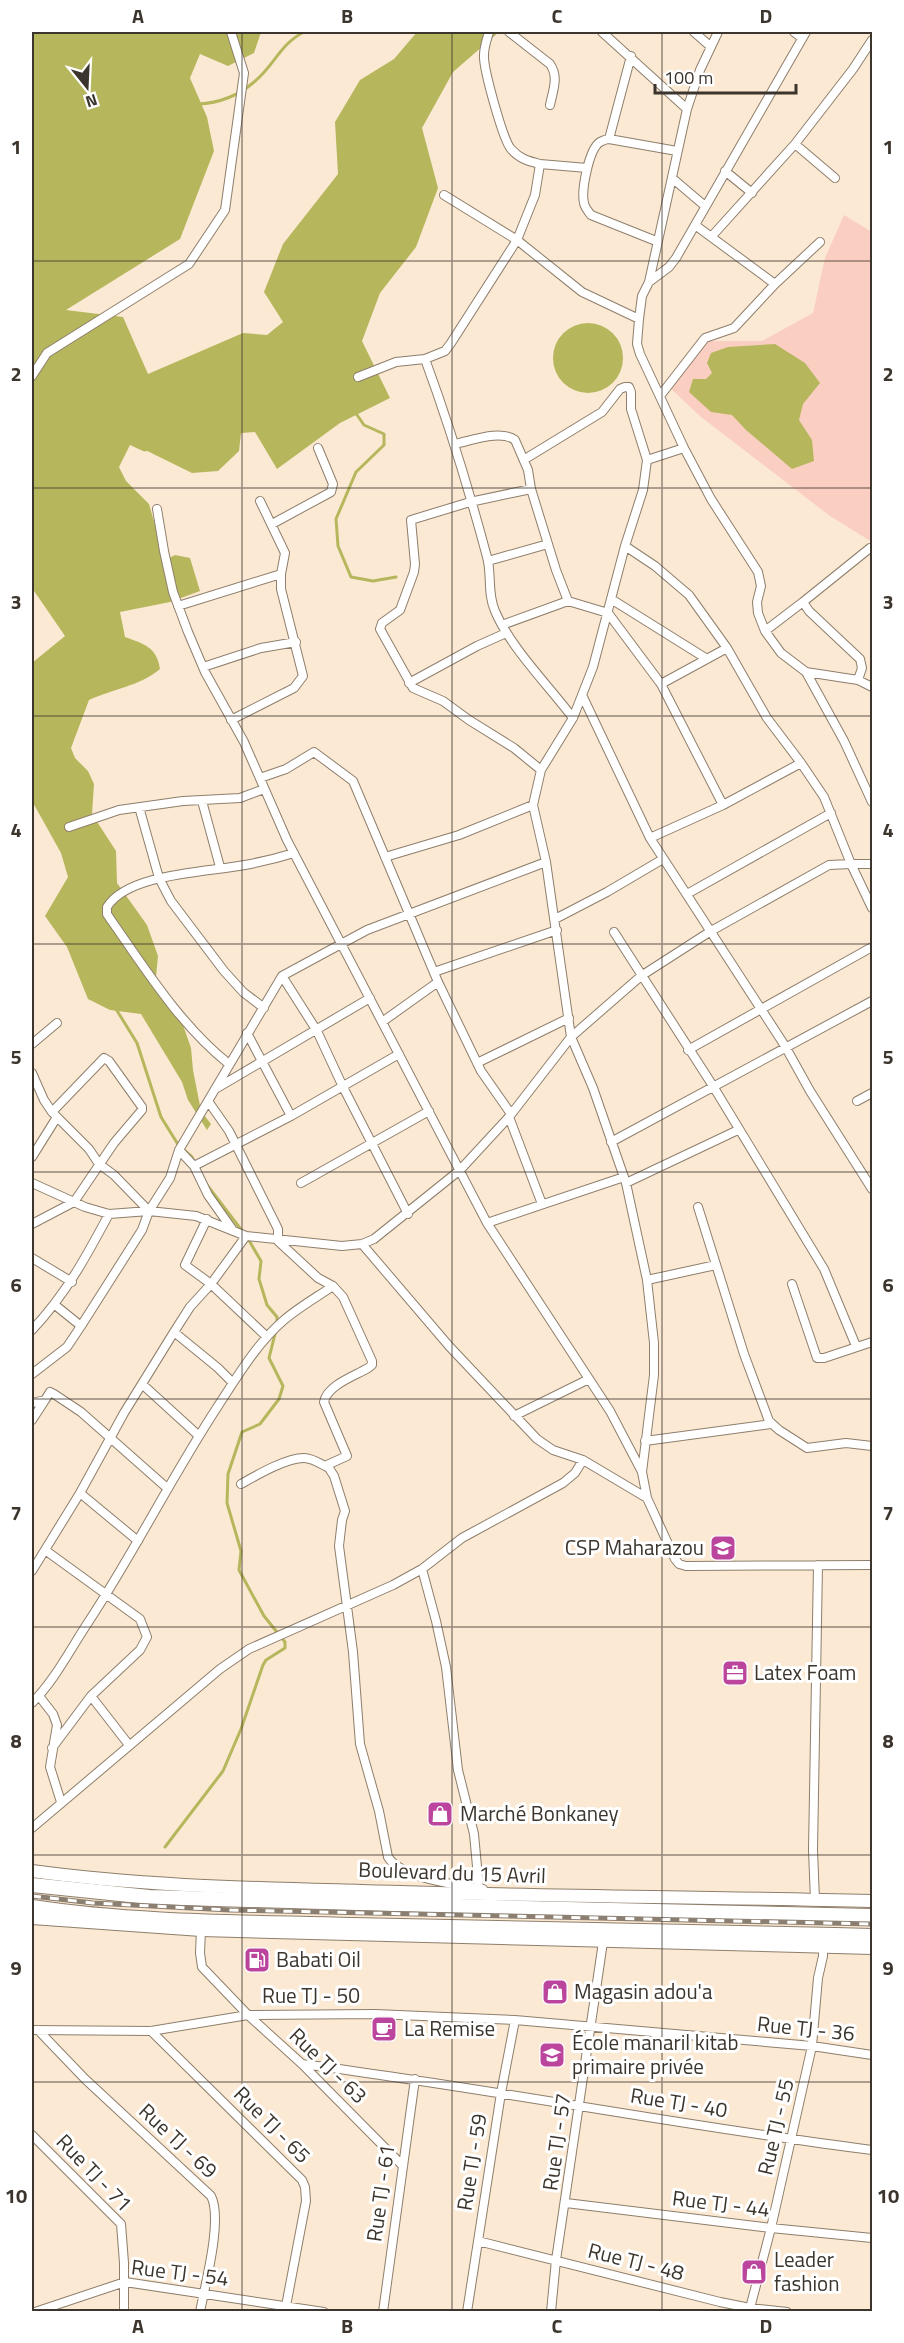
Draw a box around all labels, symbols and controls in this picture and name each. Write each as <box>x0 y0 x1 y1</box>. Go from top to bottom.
text: A <box>132 0 144 31</box>
text: B <box>341 0 353 31</box>
text: C <box>552 0 563 31</box>
text: D <box>760 0 772 31</box>
north arrow <box>57 57 117 117</box>
scale bar <box>655 57 796 95</box>
text: 100 m <box>664 64 713 91</box>
text: N <box>83 88 101 114</box>
text: 1 <box>10 131 22 162</box>
text: 1 <box>882 131 894 162</box>
text: 2 <box>10 358 22 389</box>
text: 2 <box>882 358 894 389</box>
text: 3 <box>10 586 22 617</box>
text: 3 <box>882 586 894 617</box>
text: 4 <box>10 814 22 845</box>
text: 4 <box>882 814 894 845</box>
text: 5 <box>10 1041 22 1072</box>
text: 5 <box>882 1041 894 1072</box>
text: 6 <box>10 1269 22 1300</box>
text: 6 <box>882 1269 894 1300</box>
text: 7 <box>10 1497 22 1528</box>
text: 7 <box>882 1497 894 1528</box>
place label: CSP Maharazou <box>565 1531 704 1563</box>
school or university icon: CSP Maharazou <box>708 1533 738 1563</box>
place label: Latex Foam <box>754 1656 856 1688</box>
office icon: Latex Foam <box>720 1658 750 1688</box>
text: 8 <box>10 1725 22 1756</box>
text: 8 <box>882 1725 894 1756</box>
place label: Marché Bonkaney <box>460 1797 619 1829</box>
shop icon: Marché Bonkaney <box>425 1799 455 1829</box>
street label: Boulevard du 15 Avril <box>358 1853 546 1891</box>
place label: Babati Oil <box>276 1943 361 1975</box>
fuel station icon: Babati Oil <box>242 1945 272 1975</box>
text: 9 <box>10 1952 22 1983</box>
text: 9 <box>882 1952 894 1983</box>
place label: Magasin adou'a <box>574 1975 713 2007</box>
shop icon: Magasin adou'a <box>540 1977 570 2007</box>
street label: Rue TJ - 50 <box>262 1979 360 2011</box>
street label: Rue TJ - 36 <box>756 2007 856 2049</box>
place label: La Remise <box>404 2012 495 2044</box>
cafe icon: La Remise <box>369 2014 399 2044</box>
street label: Rue TJ - 63 <box>282 2020 375 2111</box>
place label: École manaril kitab primaire privée <box>572 2026 738 2082</box>
school or university icon: École manaril kitab primaire privée <box>537 2040 567 2070</box>
street label: Rue TJ - 55 <box>748 2075 802 2178</box>
street label: Rue TJ - 65 <box>227 2078 319 2170</box>
street label: Rue TJ - 40 <box>628 2079 730 2125</box>
street label: Rue TJ - 57 <box>533 2091 579 2193</box>
street label: Rue TJ - 69 <box>132 2095 225 2185</box>
street label: Rue TJ - 59 <box>448 2111 494 2213</box>
street label: Rue TJ - 71 <box>49 2126 140 2219</box>
street label: Rue TJ - 61 <box>357 2142 403 2244</box>
text: 10 <box>5 2180 27 2211</box>
text: 10 <box>877 2180 899 2211</box>
street label: Rue TJ - 44 <box>671 2181 772 2225</box>
street label: Rue TJ - 48 <box>585 2234 688 2288</box>
place label: Leader fashion <box>774 2243 839 2299</box>
street label: Rue TJ - 54 <box>130 2250 231 2294</box>
shop icon: Leader fashion <box>739 2257 769 2287</box>
text: A <box>132 2310 144 2341</box>
text: B <box>341 2310 353 2341</box>
text: C <box>552 2310 563 2341</box>
text: D <box>760 2310 772 2341</box>

